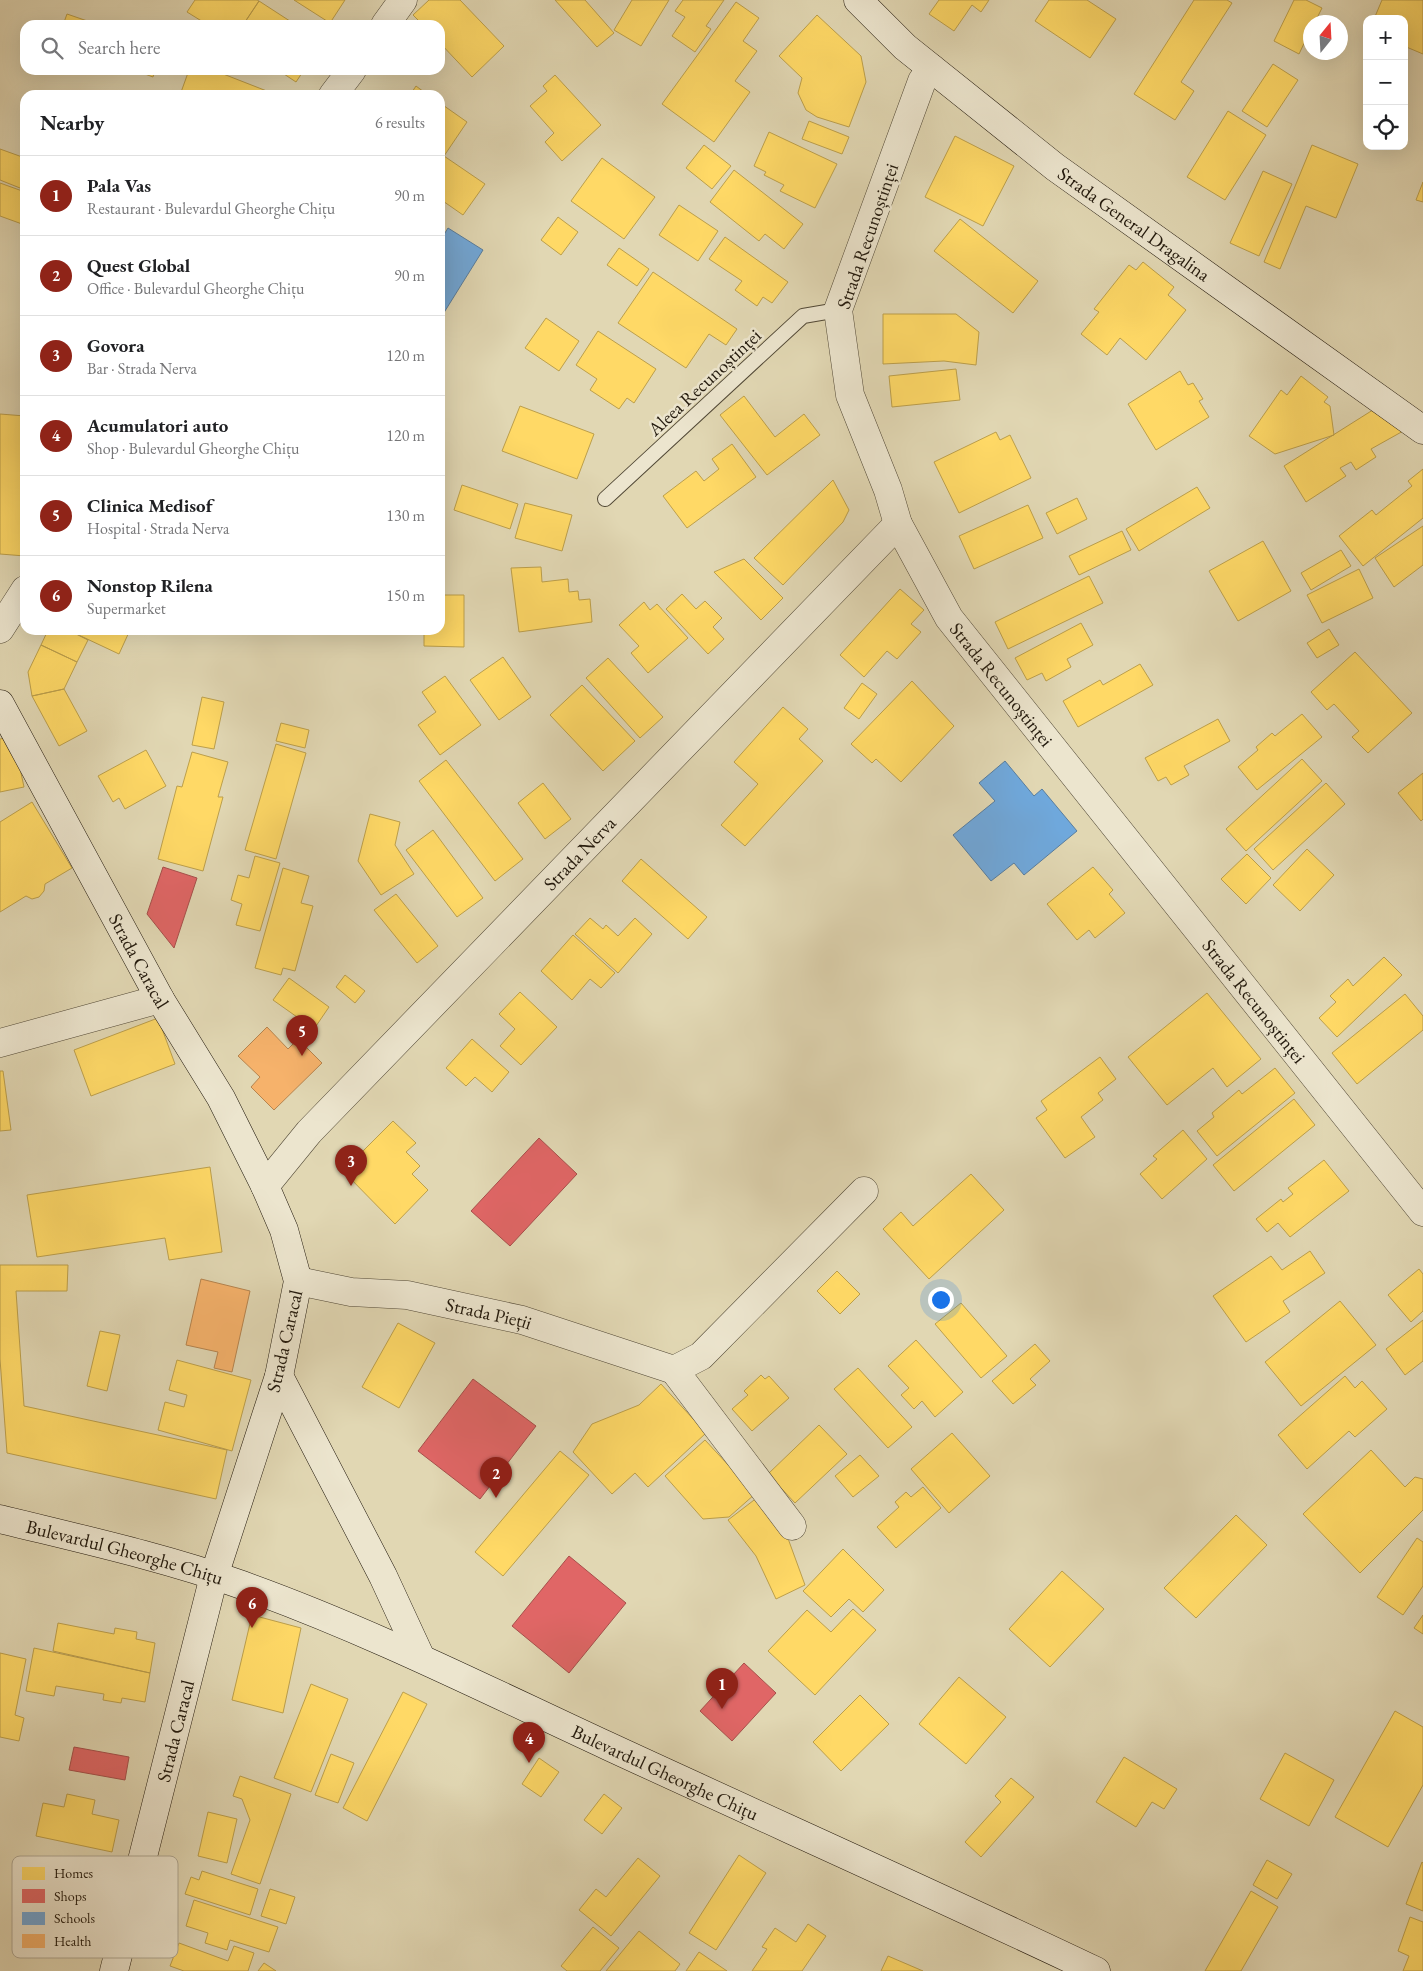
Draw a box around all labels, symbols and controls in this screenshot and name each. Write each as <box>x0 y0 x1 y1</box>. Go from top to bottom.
north arrow <box>1303 15 1348 60</box>
map controls <box>1363 15 1408 150</box>
button: + <box>1363 15 1408 60</box>
search box <box>20 20 445 75</box>
icon: search <box>38 34 66 62</box>
text: Search here <box>78 35 160 60</box>
button: − <box>1363 60 1408 105</box>
button: locate <box>1363 105 1408 150</box>
text: Nearby <box>40 109 104 136</box>
text: 6 results <box>375 112 425 133</box>
street label: Strada Recunoștinței <box>831 160 904 312</box>
street label: Strada General Dragalina <box>1053 161 1216 287</box>
text: Pala Vas <box>87 173 151 198</box>
text: 1 <box>52 185 60 206</box>
text: 90 m <box>394 185 425 206</box>
text: Restaurant · Bulevardul Gheorghe Chițu <box>87 198 335 219</box>
text: Quest Global <box>87 253 190 278</box>
text: 2 <box>52 265 60 286</box>
text: 90 m <box>394 265 425 286</box>
text: Office · Bulevardul Gheorghe Chițu <box>87 278 305 299</box>
street label: Aleea Recunoștinței <box>642 323 767 442</box>
text: Govora <box>87 333 145 358</box>
text: 3 <box>52 345 60 366</box>
text: 120 m <box>386 345 425 366</box>
text: Bar · Strada Nerva <box>87 358 197 379</box>
text: Acumulatori auto <box>87 413 228 438</box>
text: 4 <box>52 425 60 446</box>
text: 120 m <box>386 425 425 446</box>
text: Shop · Bulevardul Gheorghe Chițu <box>87 438 299 459</box>
text: Clinica Medisof <box>87 493 212 518</box>
text: 5 <box>52 505 60 526</box>
text: 130 m <box>386 505 425 526</box>
text: Hospital · Strada Nerva <box>87 518 229 539</box>
text: Nonstop Rilena <box>87 573 213 598</box>
text: 6 <box>52 585 60 606</box>
text: 150 m <box>386 585 425 606</box>
text: Supermarket <box>87 598 166 619</box>
street label: Strada Recunoștinței <box>944 617 1059 752</box>
street label: Strada Nerva <box>538 811 622 896</box>
street label: Strada Caracal <box>103 909 175 1014</box>
street label: Strada Recunoștinței <box>1197 934 1312 1069</box>
pin: 5 <box>286 1015 318 1056</box>
pin: 3 <box>335 1145 367 1186</box>
street label: Strada Caracal <box>261 1287 308 1395</box>
your location <box>928 1287 954 1313</box>
street label: Strada Pieții <box>443 1292 536 1336</box>
pin: 2 <box>480 1457 512 1498</box>
street label: Bulevardul Gheorghe Chițu <box>24 1514 226 1591</box>
pin: 6 <box>236 1587 268 1628</box>
pin: 1 <box>706 1668 738 1709</box>
street label: Strada Caracal <box>151 1677 200 1785</box>
street label: Bulevardul Gheorghe Chițu <box>568 1719 762 1826</box>
pin: 4 <box>513 1722 545 1763</box>
legend <box>12 1856 178 1958</box>
text: Homes <box>54 1864 94 1882</box>
text: Shops <box>54 1887 87 1905</box>
text: Schools <box>54 1909 95 1927</box>
text: Health <box>54 1932 91 1950</box>

